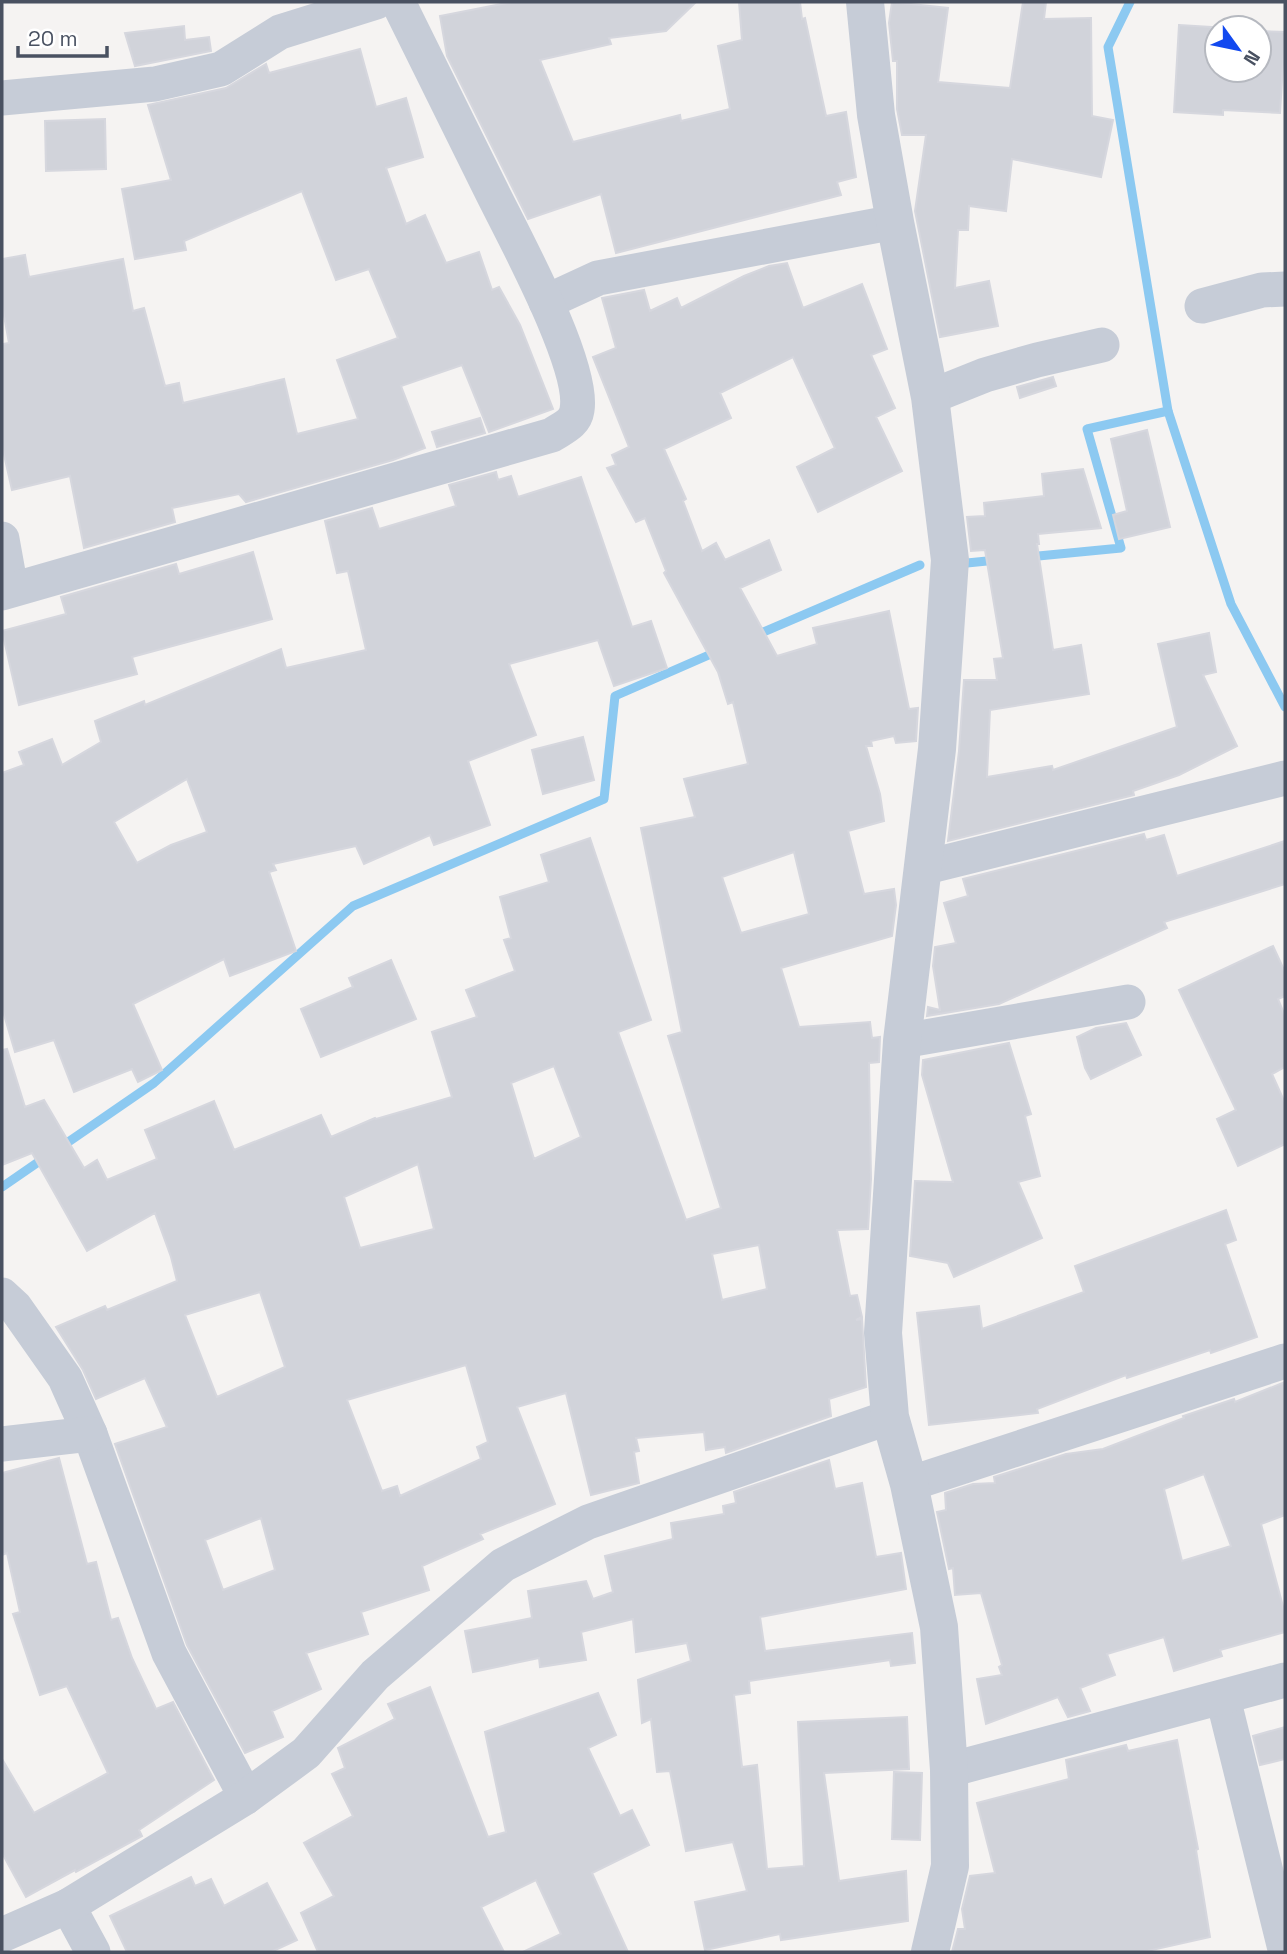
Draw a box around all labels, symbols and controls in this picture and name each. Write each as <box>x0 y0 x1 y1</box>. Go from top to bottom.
scale bar <box>18 14 107 58</box>
north arrow <box>1203 14 1273 84</box>
text: 20 m <box>28 25 78 52</box>
text: N <box>1238 46 1266 70</box>

